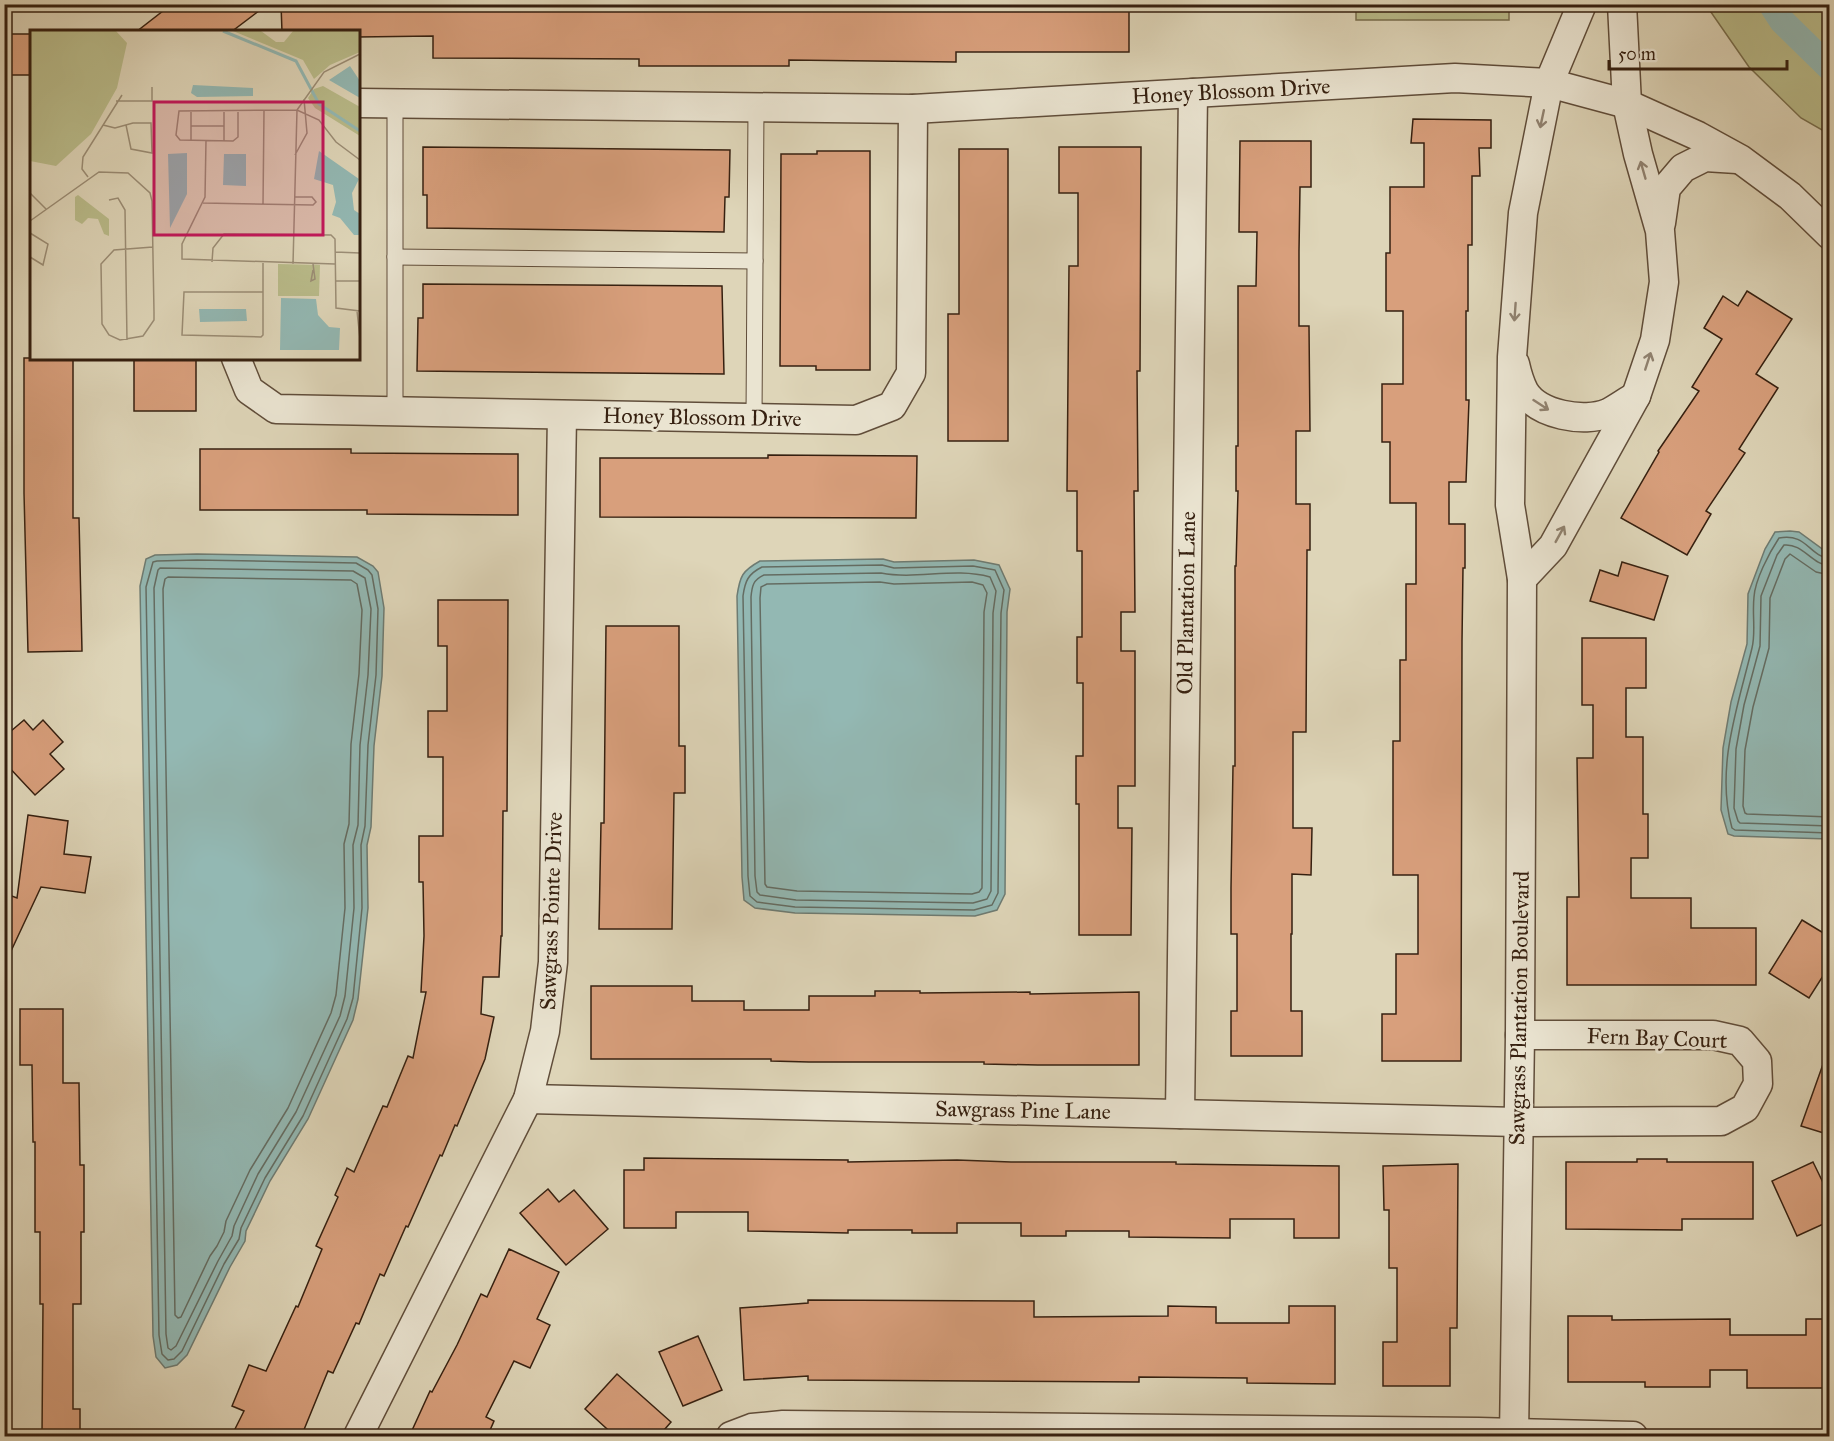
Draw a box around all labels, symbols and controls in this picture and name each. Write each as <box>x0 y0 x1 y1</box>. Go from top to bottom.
inset map <box>30 30 360 360</box>
scale bar <box>1609 33 1788 71</box>
text: 50 m <box>1618 43 1656 65</box>
street label: Honey Blossom Drive <box>1131 72 1331 110</box>
one-way arrow <box>1536 109 1547 128</box>
one-way arrow <box>1637 161 1648 180</box>
one-way arrow <box>1509 301 1520 321</box>
one-way arrow <box>1643 352 1654 371</box>
one-way arrow <box>1532 399 1549 412</box>
street label: Honey Blossom Drive <box>602 402 802 432</box>
street label: Old Plantation Lane <box>1171 511 1201 695</box>
one-way arrow <box>1554 526 1566 543</box>
street label: Sawgrass Pointe Drive <box>534 811 568 1011</box>
street label: Sawgrass Plantation Boulevard <box>1503 870 1535 1146</box>
street label: Fern Bay Court <box>1586 1022 1728 1054</box>
street label: Sawgrass Pine Lane <box>935 1095 1111 1125</box>

